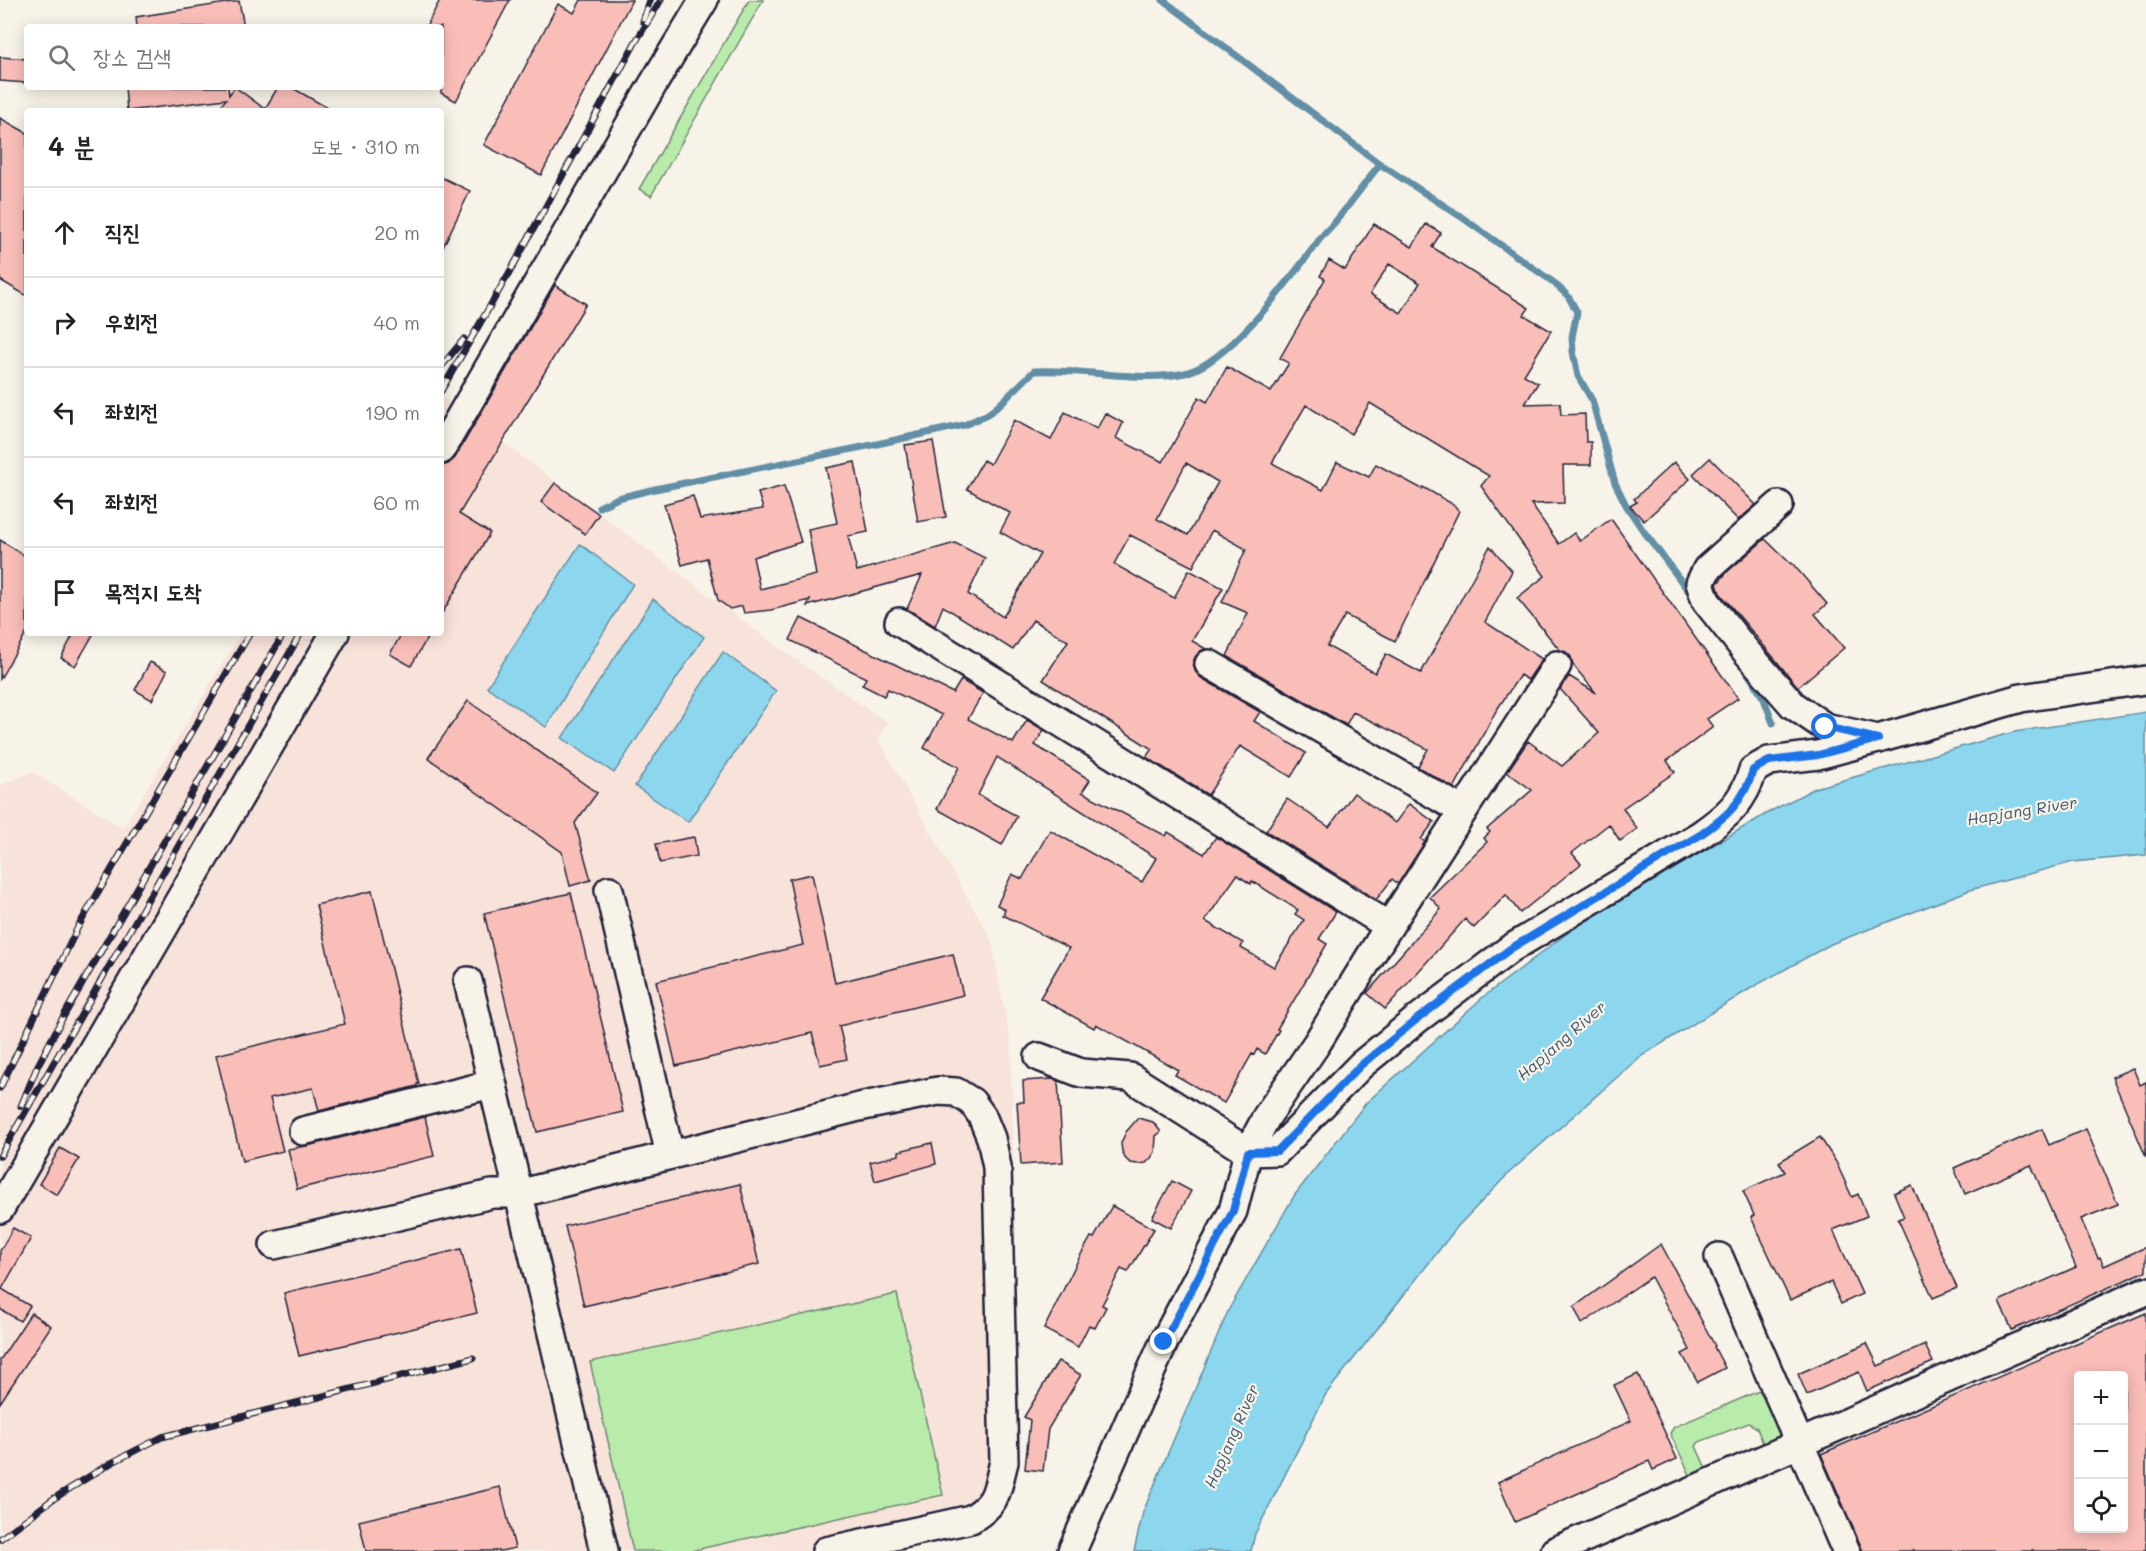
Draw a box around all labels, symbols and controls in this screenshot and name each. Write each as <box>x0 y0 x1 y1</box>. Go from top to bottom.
search box <box>24 24 444 90</box>
icon: search <box>45 41 78 74</box>
text: 장소 검색 <box>93 42 171 71</box>
text: 4 분 <box>48 129 95 163</box>
text: 도보 · 310 m <box>311 133 420 159</box>
icon: ahead <box>48 216 81 249</box>
text: 직진 <box>105 217 140 246</box>
text: 20 m <box>374 219 420 245</box>
icon: right <box>48 306 81 339</box>
text: 우회전 <box>105 307 158 336</box>
text: 40 m <box>374 309 420 335</box>
icon: left <box>48 396 81 429</box>
text: 좌회전 <box>105 397 158 426</box>
text: 190 m <box>365 399 420 425</box>
icon: left <box>48 486 81 519</box>
text: 좌회전 <box>105 487 158 516</box>
text: 60 m <box>373 489 420 515</box>
icon: arrive <box>48 576 81 609</box>
text: 목적지 도착 <box>105 577 201 606</box>
route start <box>1811 713 1837 739</box>
water label: Hapjang River <box>1965 791 2079 829</box>
water label: Hapjang River <box>1512 996 1610 1084</box>
route end <box>1150 1328 1176 1354</box>
map controls <box>2074 1371 2128 1533</box>
button: + <box>2074 1371 2128 1425</box>
water label: Hapjang River <box>1199 1381 1263 1491</box>
button: − <box>2074 1425 2128 1479</box>
button: locate <box>2074 1479 2128 1533</box>

